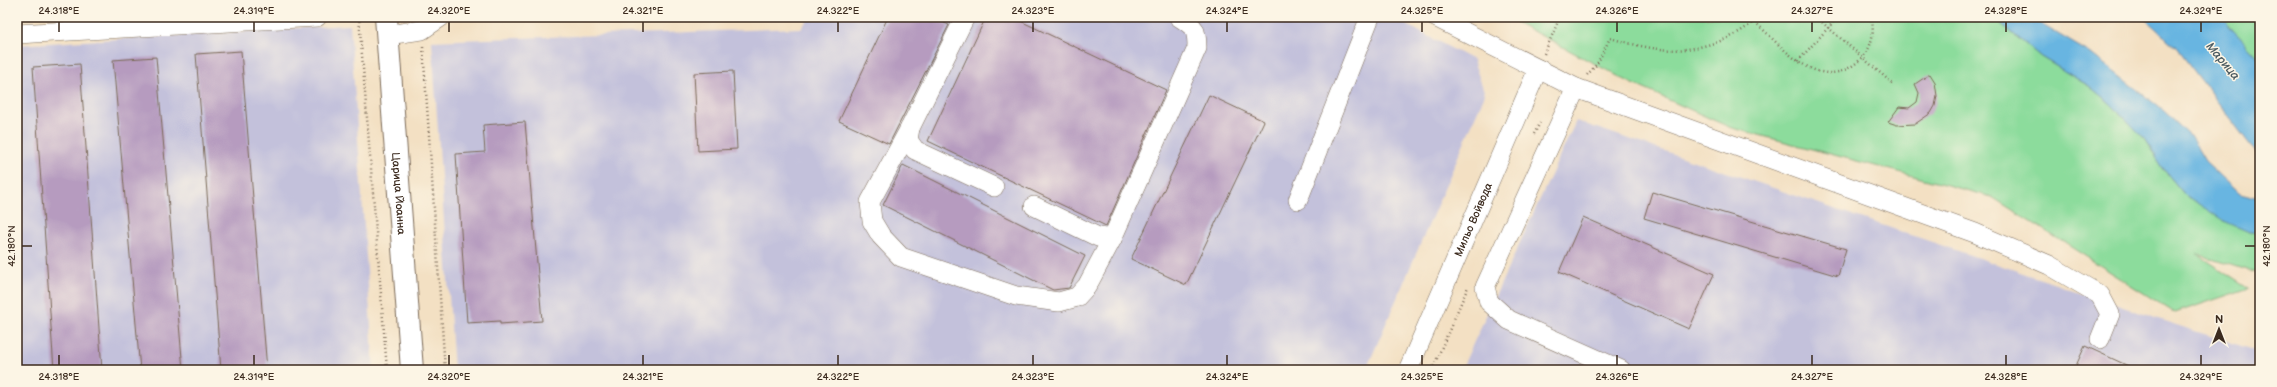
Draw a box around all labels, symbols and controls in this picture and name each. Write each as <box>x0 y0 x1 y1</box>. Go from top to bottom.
text: 24.318°E <box>39 5 80 17</box>
text: 24.319°E <box>234 5 275 17</box>
text: 24.320°E <box>428 5 471 17</box>
text: 24.321°E <box>623 5 664 17</box>
text: 24.322°E <box>817 5 860 17</box>
text: 24.323°E <box>1012 5 1055 17</box>
text: 24.324°E <box>1206 5 1249 17</box>
text: 24.325°E <box>1401 5 1444 17</box>
text: 24.326°E <box>1596 5 1639 17</box>
text: 24.327°E <box>1791 5 1833 17</box>
text: 24.328°E <box>1985 5 2028 17</box>
text: 24.329°E <box>2180 5 2223 17</box>
water label: Марица <box>2202 39 2243 83</box>
street label: Царица Йоанна <box>389 152 408 236</box>
street label: Мильо Войвода <box>1452 180 1495 259</box>
text: 42.180°N <box>6 225 18 267</box>
text: 42.180°N <box>2261 225 2273 267</box>
north arrow <box>2199 309 2239 349</box>
text: N <box>2215 313 2223 326</box>
text: 24.318°E <box>39 371 80 383</box>
text: 24.319°E <box>234 371 275 383</box>
text: 24.320°E <box>428 371 471 383</box>
text: 24.321°E <box>623 371 664 383</box>
text: 24.322°E <box>817 371 860 383</box>
text: 24.323°E <box>1012 371 1055 383</box>
text: 24.324°E <box>1206 371 1249 383</box>
text: 24.325°E <box>1401 371 1444 383</box>
text: 24.326°E <box>1596 371 1639 383</box>
text: 24.327°E <box>1791 371 1833 383</box>
text: 24.328°E <box>1985 371 2028 383</box>
text: 24.329°E <box>2180 371 2223 383</box>

